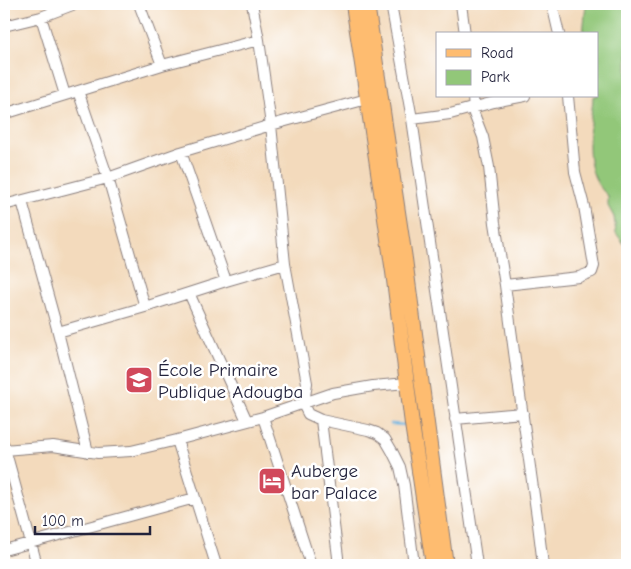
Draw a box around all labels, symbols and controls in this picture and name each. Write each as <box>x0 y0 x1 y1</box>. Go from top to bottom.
legend <box>436 32 598 98</box>
text: Road <box>481 44 513 62</box>
text: Park <box>481 68 510 86</box>
place label: École Primaire Publique Adougba <box>158 359 303 403</box>
school or university icon: École Primaire Publique Adougba <box>124 365 154 395</box>
place label: Auberge bar Palace <box>291 460 377 504</box>
hotel icon: Auberge bar Palace <box>257 466 287 496</box>
scale bar <box>35 504 150 536</box>
text: 100 m <box>42 512 84 530</box>

